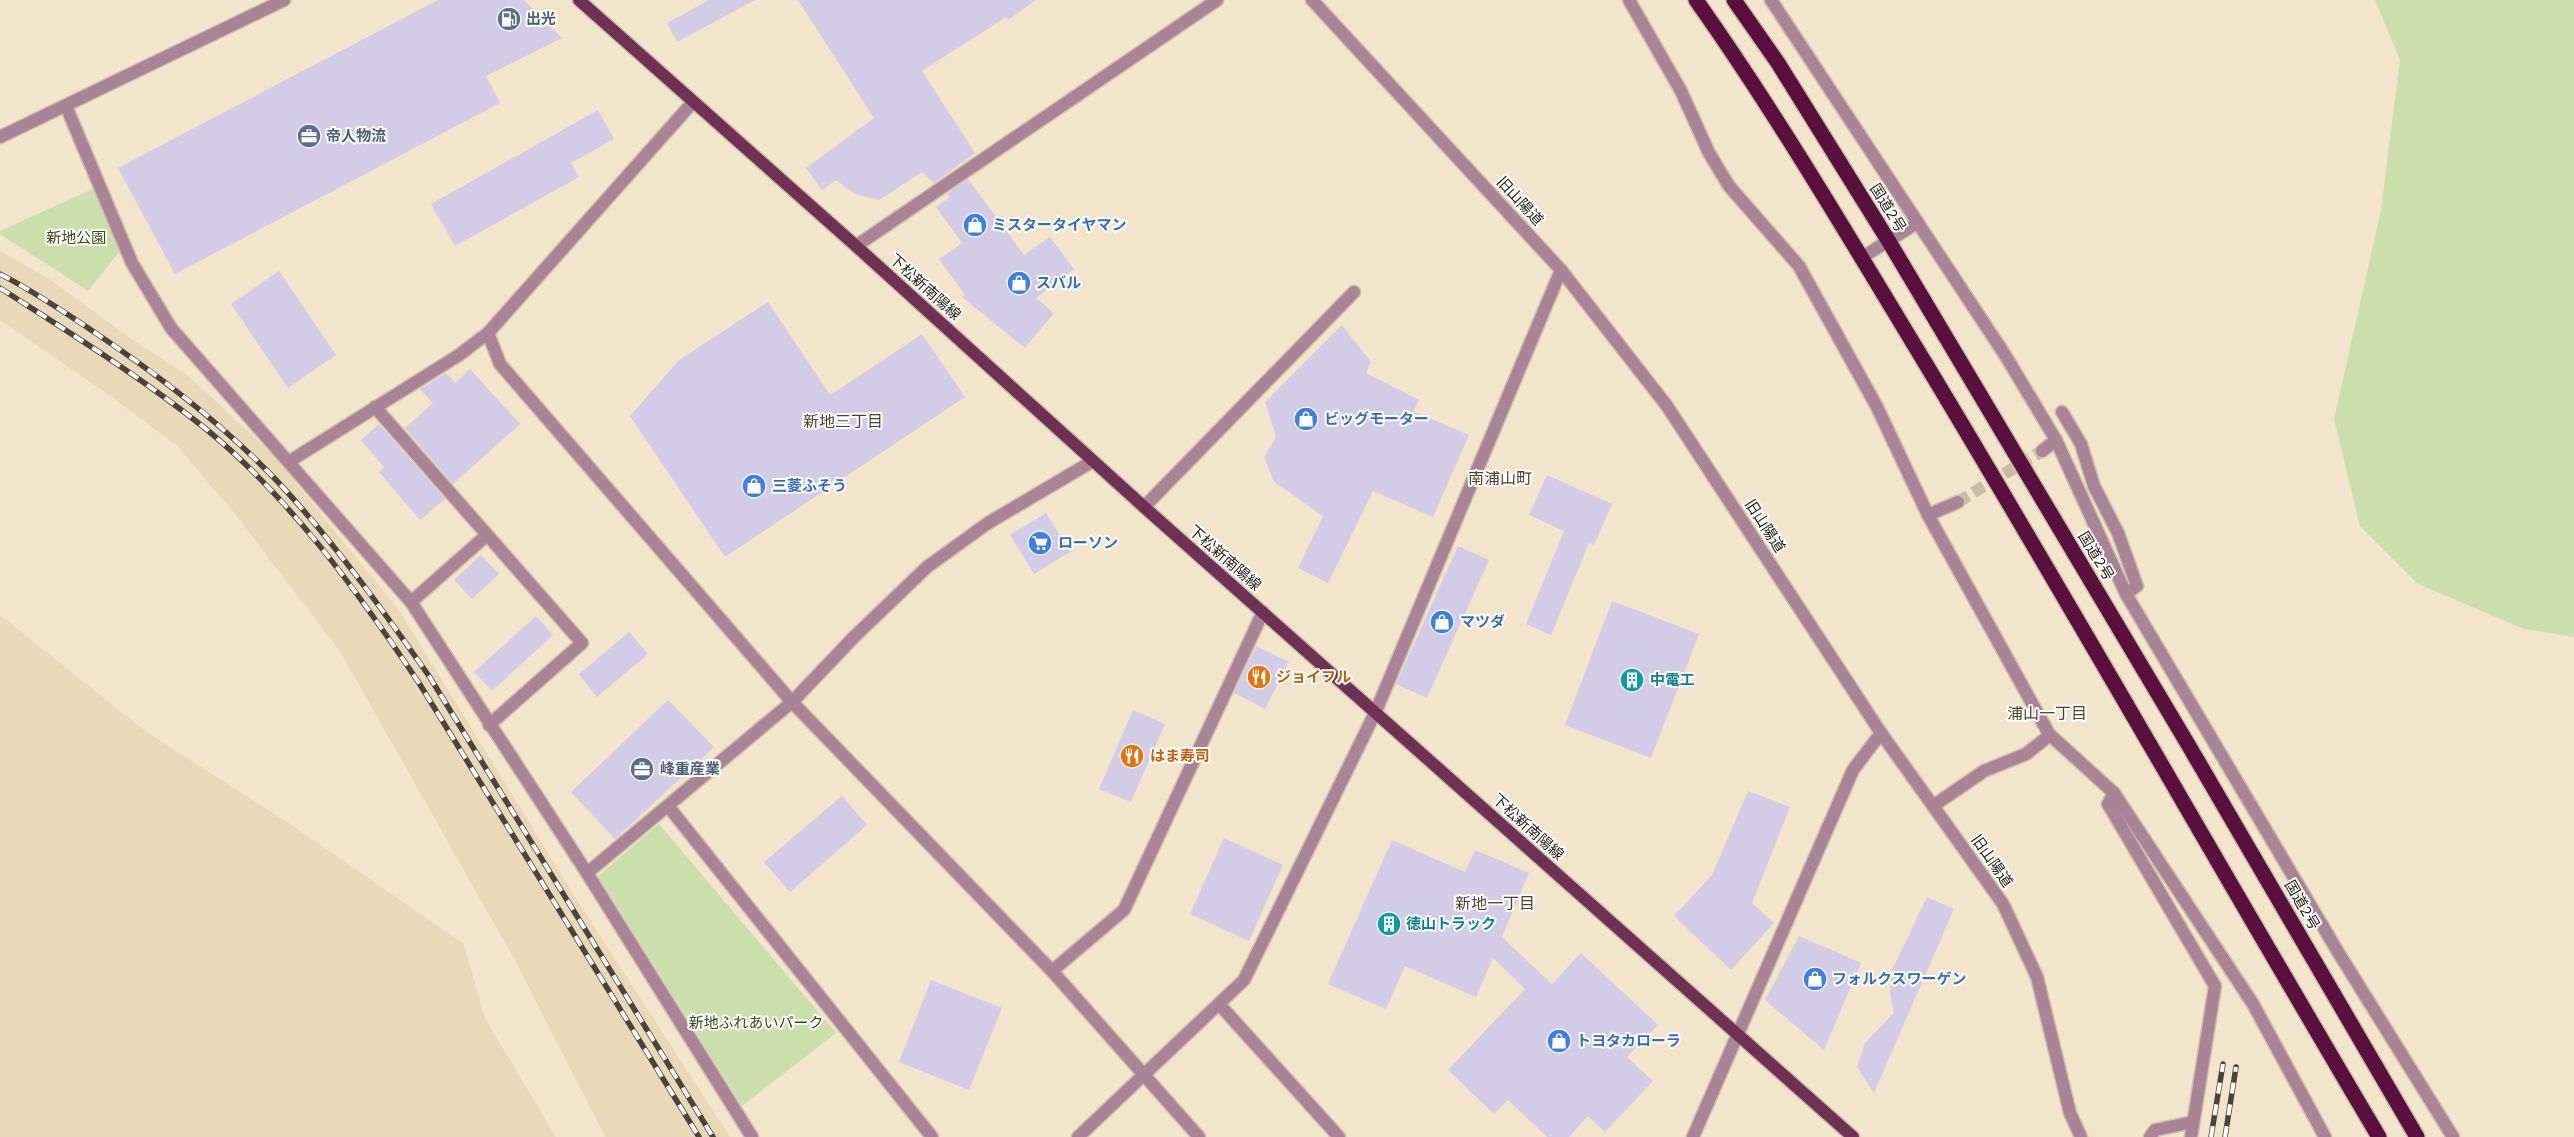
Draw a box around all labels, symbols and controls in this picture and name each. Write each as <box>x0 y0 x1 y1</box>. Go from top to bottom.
fuel station icon: 出光 <box>496 6 522 32</box>
place label: 出光 <box>526 9 556 28</box>
office icon: 帝人物流 <box>296 123 322 149</box>
place label: 帝人物流 <box>326 126 386 145</box>
street label: 旧山陽道 <box>1493 172 1548 229</box>
street label: 国道2号 <box>1866 180 1911 236</box>
shop icon: ミスタータイヤマン <box>962 212 988 238</box>
place label: ミスタータイヤマン <box>992 215 1127 234</box>
park label: 新地公園 <box>46 228 106 247</box>
street label: 下松新南陽線 <box>886 249 965 324</box>
shop icon: スバル <box>1006 270 1032 296</box>
place label: スバル <box>1036 273 1081 292</box>
shop icon: ビッグモーター <box>1293 406 1319 432</box>
place label: ビッグモーター <box>1324 409 1429 428</box>
district label: 新地三丁目 <box>803 411 883 431</box>
district label: 南浦山町 <box>1468 468 1532 488</box>
shop icon: 三菱ふそう <box>741 473 767 499</box>
place label: 三菱ふそう <box>772 476 847 495</box>
street label: 旧山陽道 <box>1741 495 1790 556</box>
street label: 下松新南陽線 <box>1185 521 1266 594</box>
street label: 国道2号 <box>2074 528 2118 584</box>
supermarket icon: ローソン <box>1027 530 1053 556</box>
place label: ローソン <box>1058 533 1118 552</box>
shop icon: マツダ <box>1429 609 1455 635</box>
place label: マツダ <box>1460 612 1505 631</box>
restaurant icon: ジョイフル <box>1246 664 1272 690</box>
place label: ジョイフル <box>1276 667 1351 686</box>
building icon: 中電工 <box>1619 667 1645 693</box>
place label: 中電工 <box>1650 670 1695 689</box>
district label: 浦山一丁目 <box>2007 703 2087 723</box>
restaurant icon: はま寿司 <box>1119 743 1145 769</box>
place label: はま寿司 <box>1150 746 1210 765</box>
office icon: 峰重産業 <box>629 756 655 782</box>
place label: 峰重産業 <box>660 759 720 778</box>
street label: 下松新南陽線 <box>1489 789 1568 864</box>
street label: 旧山陽道 <box>1967 831 2017 891</box>
street label: 国道2号 <box>2281 877 2324 933</box>
district label: 新地一丁目 <box>1455 893 1535 913</box>
building icon: 徳山トラック <box>1376 911 1402 937</box>
place label: 徳山トラック <box>1406 914 1496 933</box>
shop icon: フォルクスワーゲン <box>1802 966 1828 992</box>
place label: フォルクスワーゲン <box>1832 969 1967 988</box>
park label: 新地ふれあいパーク <box>688 1013 824 1032</box>
shop icon: トヨタカローラ <box>1546 1028 1572 1054</box>
place label: トヨタカローラ <box>1576 1031 1681 1050</box>

